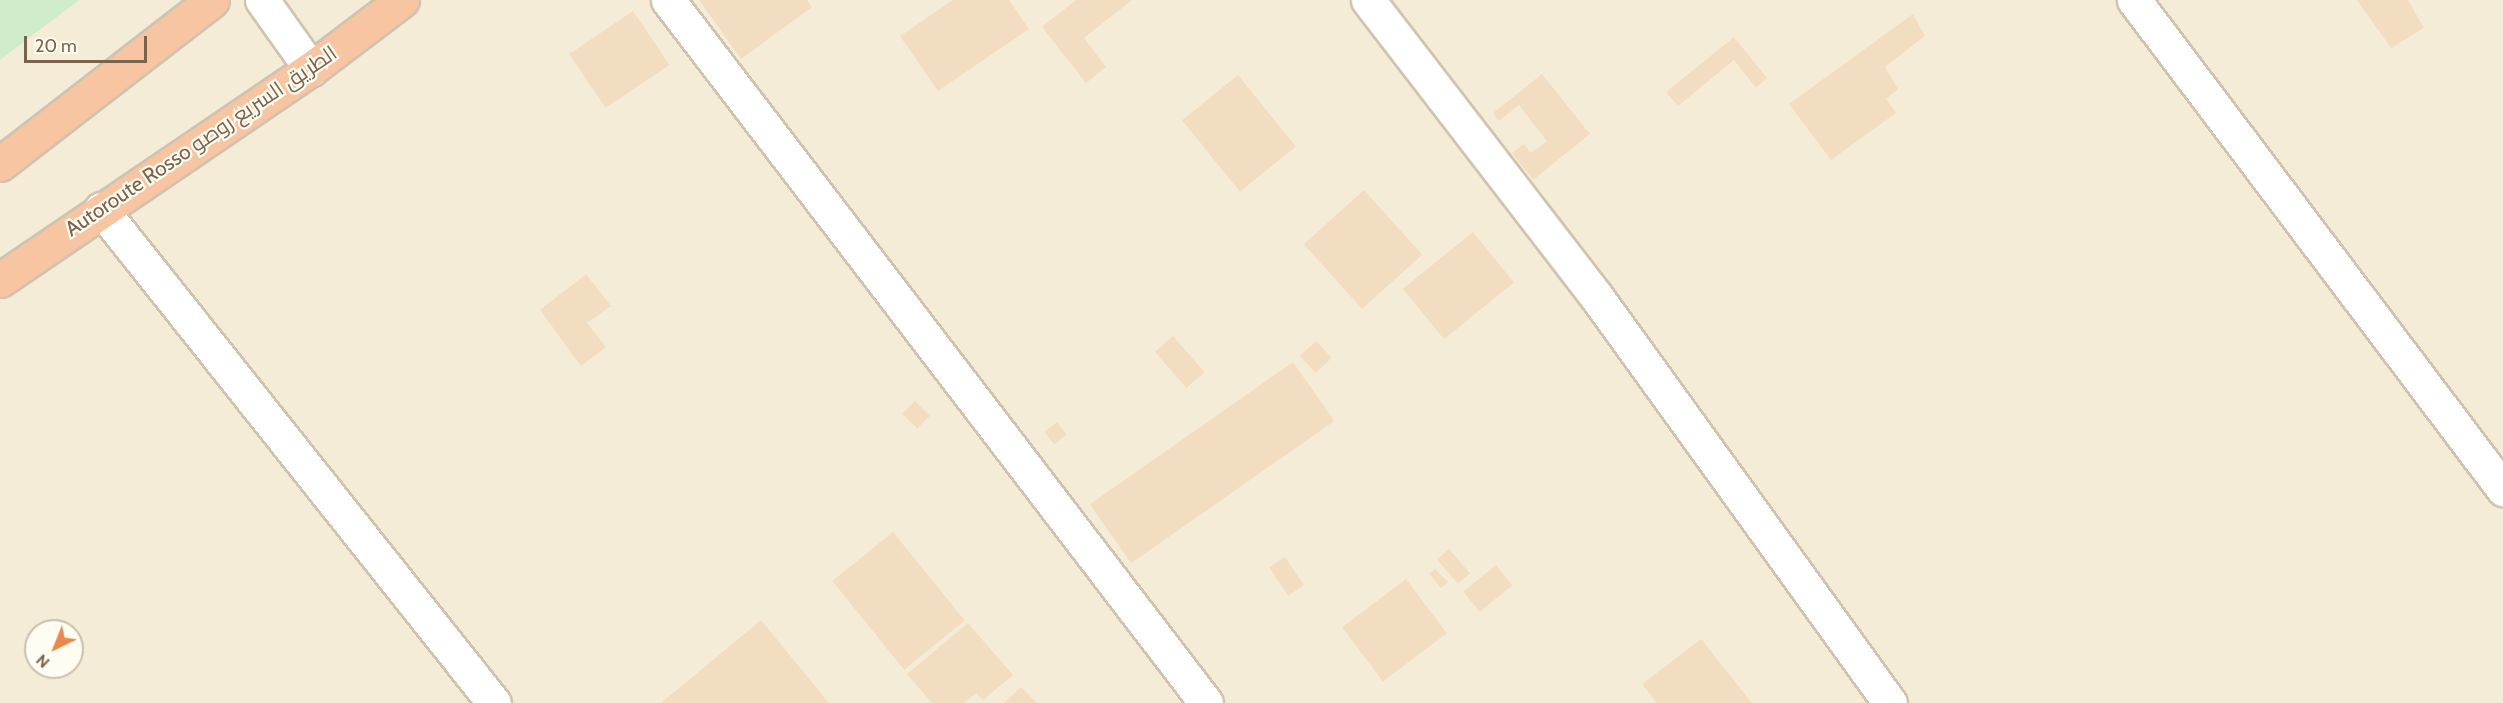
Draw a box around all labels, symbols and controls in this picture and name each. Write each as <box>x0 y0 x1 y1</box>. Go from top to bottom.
scale bar <box>27 24 150 62</box>
text: 20 m <box>35 35 77 57</box>
street label: Autoroute Rosso الطريق السريع روصو <box>60 40 342 242</box>
north arrow <box>24 619 84 679</box>
text: N <box>32 650 53 672</box>

